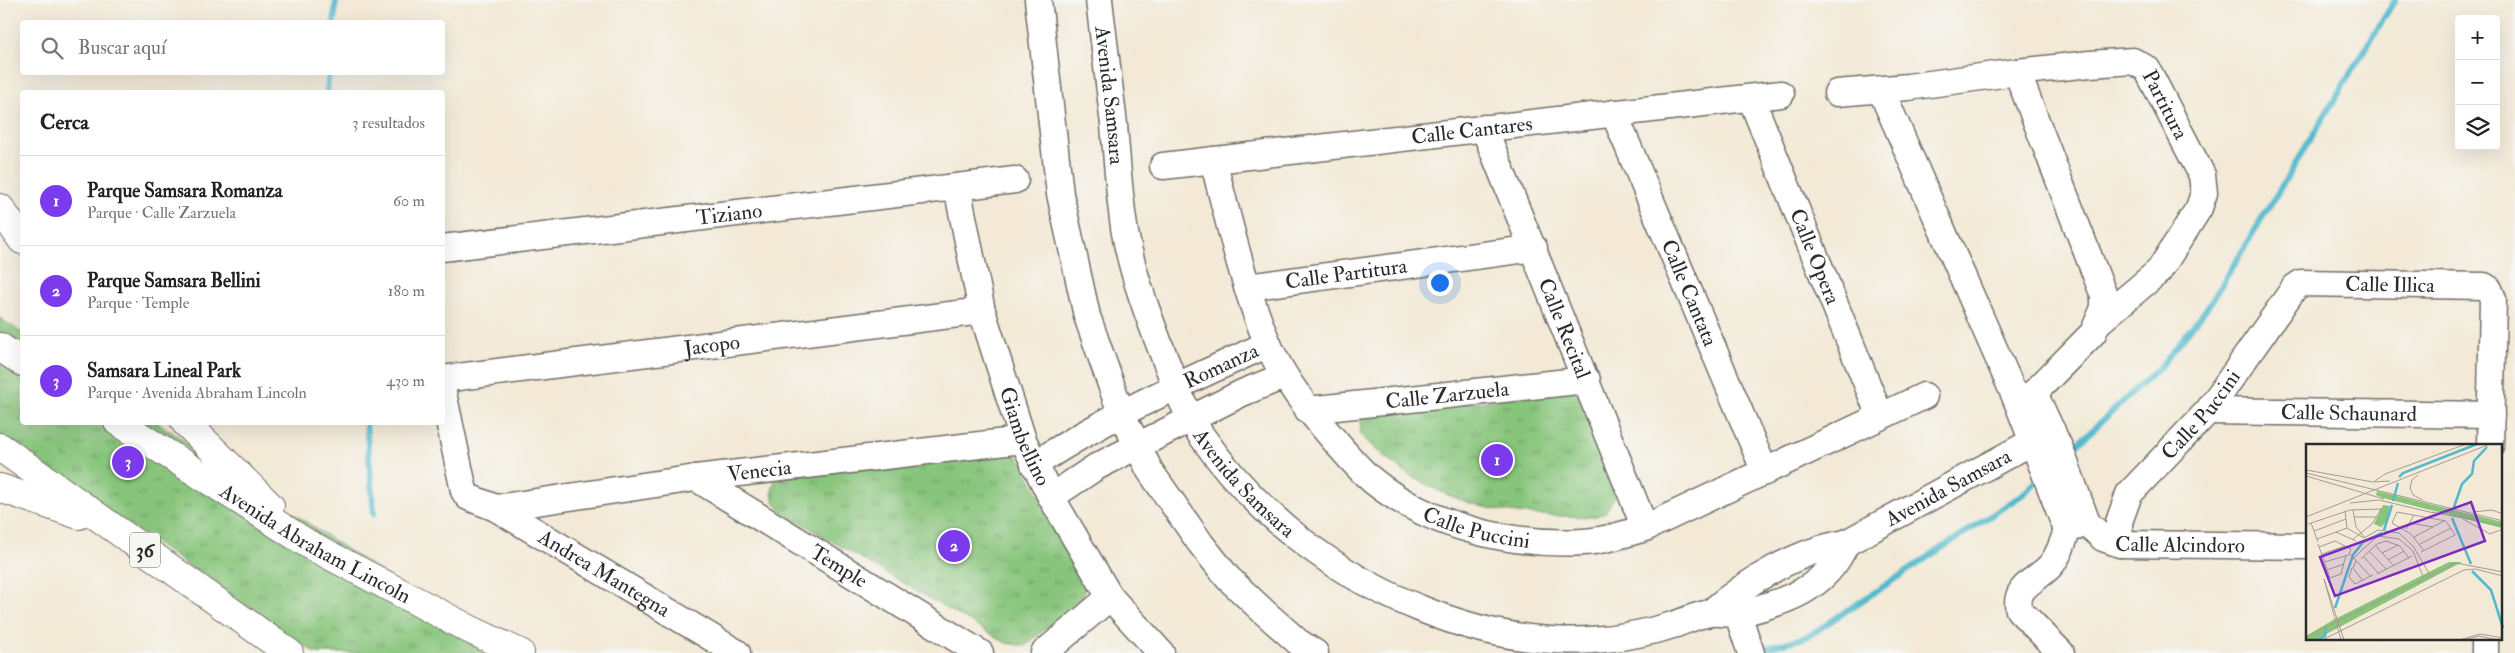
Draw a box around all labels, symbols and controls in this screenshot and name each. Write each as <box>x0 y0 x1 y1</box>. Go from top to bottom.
map controls <box>2455 15 2500 150</box>
button: + <box>2455 15 2500 60</box>
search box <box>20 20 445 75</box>
street label: Avenida Samsara <box>1089 24 1131 166</box>
icon: search <box>38 34 66 62</box>
text: Buscar aquí <box>78 36 166 60</box>
button: − <box>2455 60 2500 105</box>
street label: Partitura <box>2136 65 2195 144</box>
button: layers <box>2455 105 2500 150</box>
text: Cerca <box>40 109 89 136</box>
street label: Calle Cantares <box>1410 110 1534 150</box>
text: 3 resultados <box>352 113 425 133</box>
text: Parque Samsara Romanza <box>87 179 282 203</box>
text: 1 <box>53 191 59 211</box>
text: 60 m <box>393 191 425 211</box>
street label: Tiziano <box>695 197 763 231</box>
text: Parque · Calle Zarzuela <box>87 203 236 223</box>
street label: Calle Opera <box>1784 205 1847 309</box>
street label: Calle Cantata <box>1655 235 1724 351</box>
street label: Calle Partitura <box>1284 252 1409 295</box>
text: Parque Samsara Bellini <box>87 269 261 293</box>
your location <box>1427 270 1453 296</box>
street label: Calle Illica <box>2345 270 2435 299</box>
street label: Calle Recital <box>1532 274 1597 383</box>
text: 2 <box>52 281 60 301</box>
text: 180 m <box>388 281 425 301</box>
text: Parque · Temple <box>87 293 189 313</box>
street label: Jacopo <box>681 328 741 362</box>
street label: Romanza <box>1179 337 1263 395</box>
text: Samsara Lineal Park <box>87 359 241 383</box>
street label: Calle Puccini <box>2155 364 2247 465</box>
text: 3 <box>53 371 59 391</box>
text: 430 m <box>386 371 425 391</box>
street label: Calle Zarzuela <box>1384 375 1511 415</box>
text: Parque · Avenida Abraham Lincoln <box>87 383 307 403</box>
street label: Giambellino <box>993 383 1057 490</box>
street label: Calle Schaunard <box>2281 399 2418 427</box>
street label: Avenida Samsara <box>1187 423 1301 544</box>
pin: 1 <box>1481 441 1513 479</box>
street label: Avenida Samsara <box>1880 442 2016 533</box>
pin: 3 <box>112 443 144 481</box>
inset map <box>2306 444 2502 640</box>
street label: Venecia <box>726 453 793 488</box>
street label: Avenida Abraham Lincoln <box>214 477 416 610</box>
street label: Calle Puccini <box>1419 500 1532 554</box>
street label: Andrea Mantegna <box>533 523 675 623</box>
pin: 2 <box>938 527 970 565</box>
street label: Calle Alcindoro <box>2115 530 2245 559</box>
road number: 36 <box>130 532 160 568</box>
street label: Temple <box>805 538 873 594</box>

